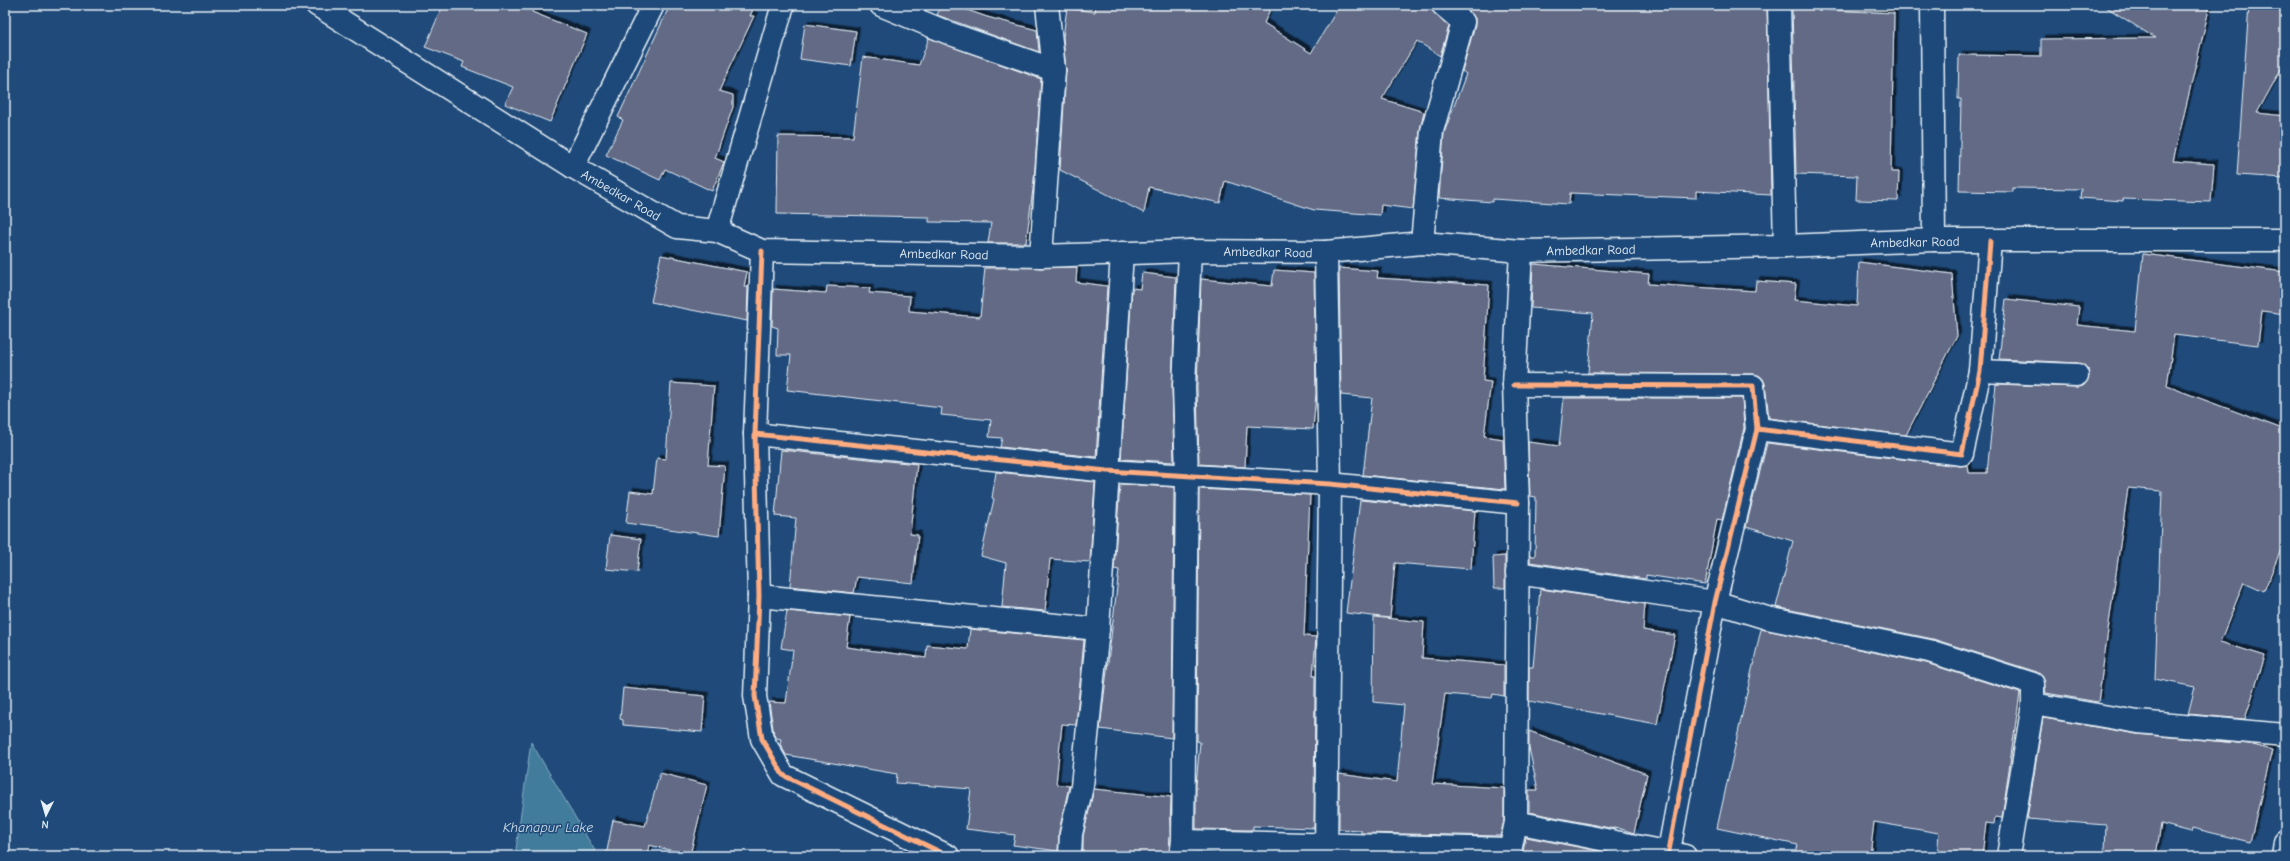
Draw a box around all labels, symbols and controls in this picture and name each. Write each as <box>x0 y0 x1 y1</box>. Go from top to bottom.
street label: Ambedkar Road <box>579 166 663 224</box>
street label: Ambedkar Road <box>1870 234 1960 250</box>
street label: Ambedkar Road <box>1546 242 1636 258</box>
street label: Ambedkar Road <box>1223 244 1313 260</box>
street label: Ambedkar Road <box>899 246 989 262</box>
north arrow <box>26 795 66 835</box>
text: N <box>41 818 49 831</box>
water label: Khanapur Lake <box>503 819 593 836</box>

